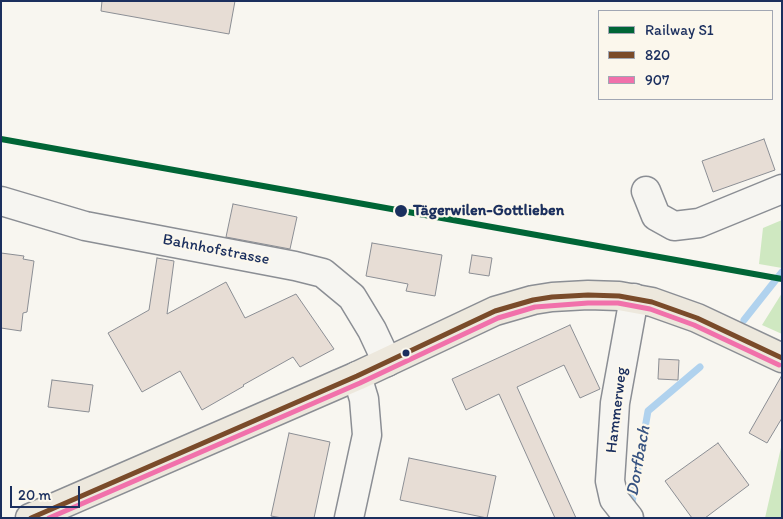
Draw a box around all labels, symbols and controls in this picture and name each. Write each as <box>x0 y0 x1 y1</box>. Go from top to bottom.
legend <box>598 10 773 100</box>
text: Railway S1 <box>645 21 714 39</box>
text: 820 <box>645 46 670 64</box>
text: 907 <box>645 71 670 89</box>
place label: Tägerwilen-Gottlieben <box>413 201 564 221</box>
marker: Tägerwilen-Gottlieben <box>393 203 409 219</box>
street label: Bahnhofstrasse <box>161 230 271 270</box>
unlabelled marker <box>401 348 411 358</box>
street label: Hammerweg <box>602 366 632 454</box>
water label: Dorfbach <box>622 424 656 498</box>
scale bar <box>12 476 82 508</box>
text: 20 m <box>18 486 51 504</box>

